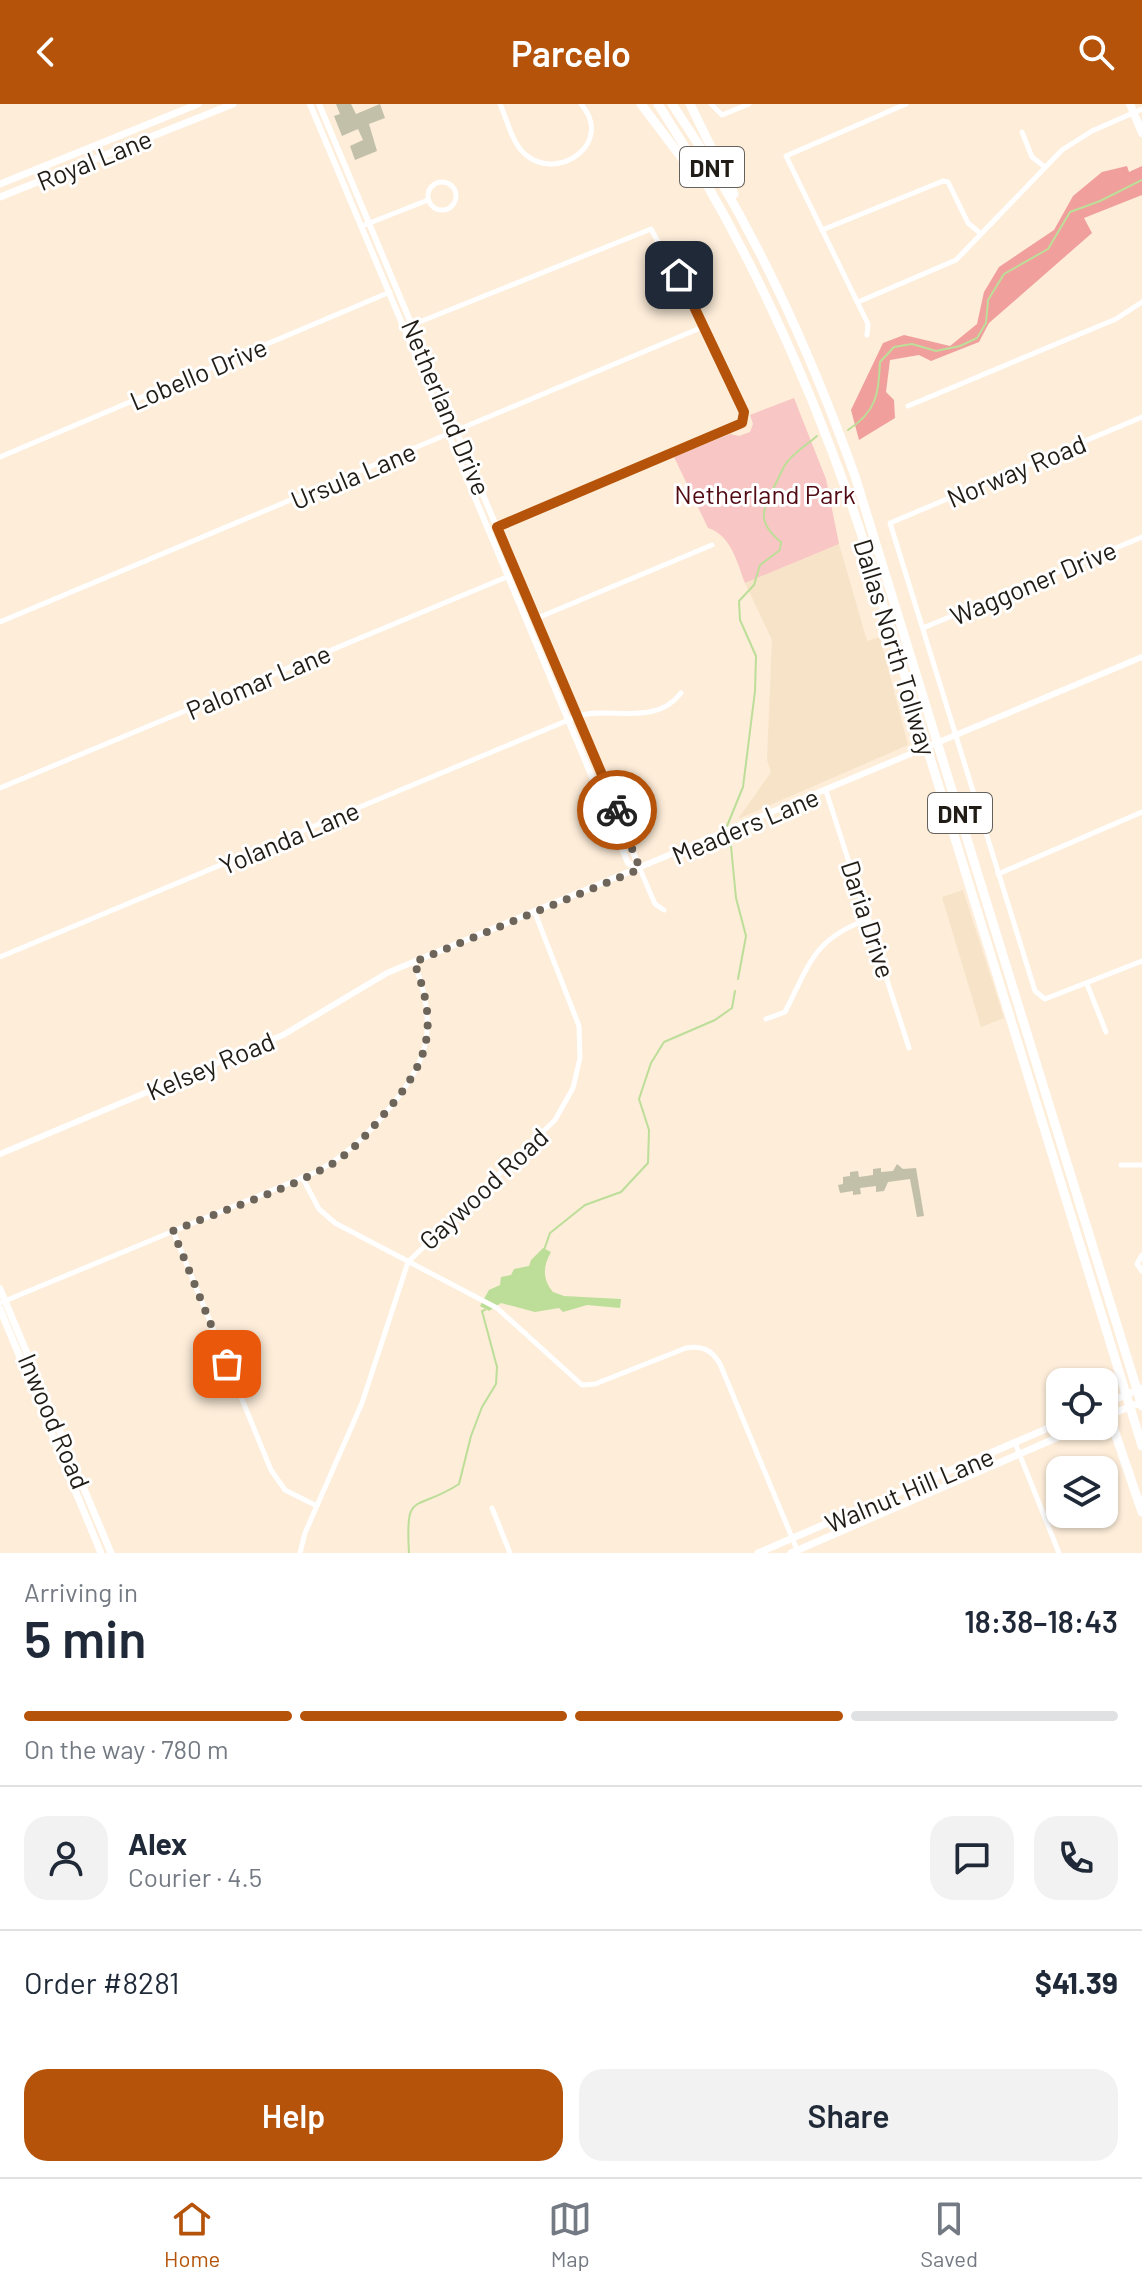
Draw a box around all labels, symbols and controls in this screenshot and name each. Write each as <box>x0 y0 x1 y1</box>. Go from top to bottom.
icon: back <box>24 30 68 74</box>
icon: search <box>1074 30 1118 74</box>
text: Parcelo <box>511 31 631 74</box>
street label: Royal Lane <box>32 122 156 196</box>
road number: DNT <box>680 147 744 187</box>
pin <box>645 241 713 309</box>
icon: home <box>657 253 701 297</box>
street label: Netherland Drive <box>396 314 498 500</box>
street label: Lobello Drive <box>125 330 271 416</box>
street label: Norway Road <box>942 427 1090 513</box>
street label: Ursula Lane <box>286 435 420 515</box>
park label: Netherland Park <box>674 478 856 509</box>
street label: Waggoner Drive <box>945 533 1121 631</box>
street label: Dallas North Tollway <box>848 535 944 759</box>
street label: Palomar Lane <box>181 637 335 725</box>
courier <box>577 770 657 850</box>
street label: Meaders Lane <box>667 780 823 870</box>
icon: bike <box>595 788 639 832</box>
road number: DNT <box>928 793 992 833</box>
street label: Yolanda Lane <box>214 794 364 880</box>
street label: Daria Drive <box>835 856 903 982</box>
street label: Kelsey Road <box>141 1024 279 1106</box>
street label: Gaywood Road <box>412 1121 554 1255</box>
pin <box>193 1330 261 1398</box>
icon: bag <box>205 1342 249 1386</box>
street label: Inwood Road <box>13 1349 97 1493</box>
map controls <box>1046 1368 1118 1528</box>
button: locate <box>1046 1368 1118 1440</box>
street label: Walnut Hill Lane <box>820 1440 998 1538</box>
button: layers <box>1046 1456 1118 1528</box>
text: Arriving in <box>24 1576 138 1607</box>
text: 18:38–18:43 <box>964 1603 1118 1639</box>
text: 5 min <box>24 1606 147 1668</box>
text: On the way · 780 m <box>24 1733 228 1764</box>
button: person <box>24 1816 108 1900</box>
button: chat <box>930 1816 1014 1900</box>
button: phone <box>1034 1816 1118 1900</box>
text: Alex <box>128 1825 187 1861</box>
text: Courier · 4.5 <box>128 1861 262 1892</box>
text: Order #8281 <box>24 1964 180 2000</box>
text: $41.39 <box>1035 1964 1118 2000</box>
button: Help <box>24 2069 563 2161</box>
button: Share <box>579 2069 1118 2161</box>
tab: Home <box>164 2197 220 2271</box>
tab: Map <box>548 2197 592 2271</box>
tab: Saved <box>920 2197 978 2271</box>

